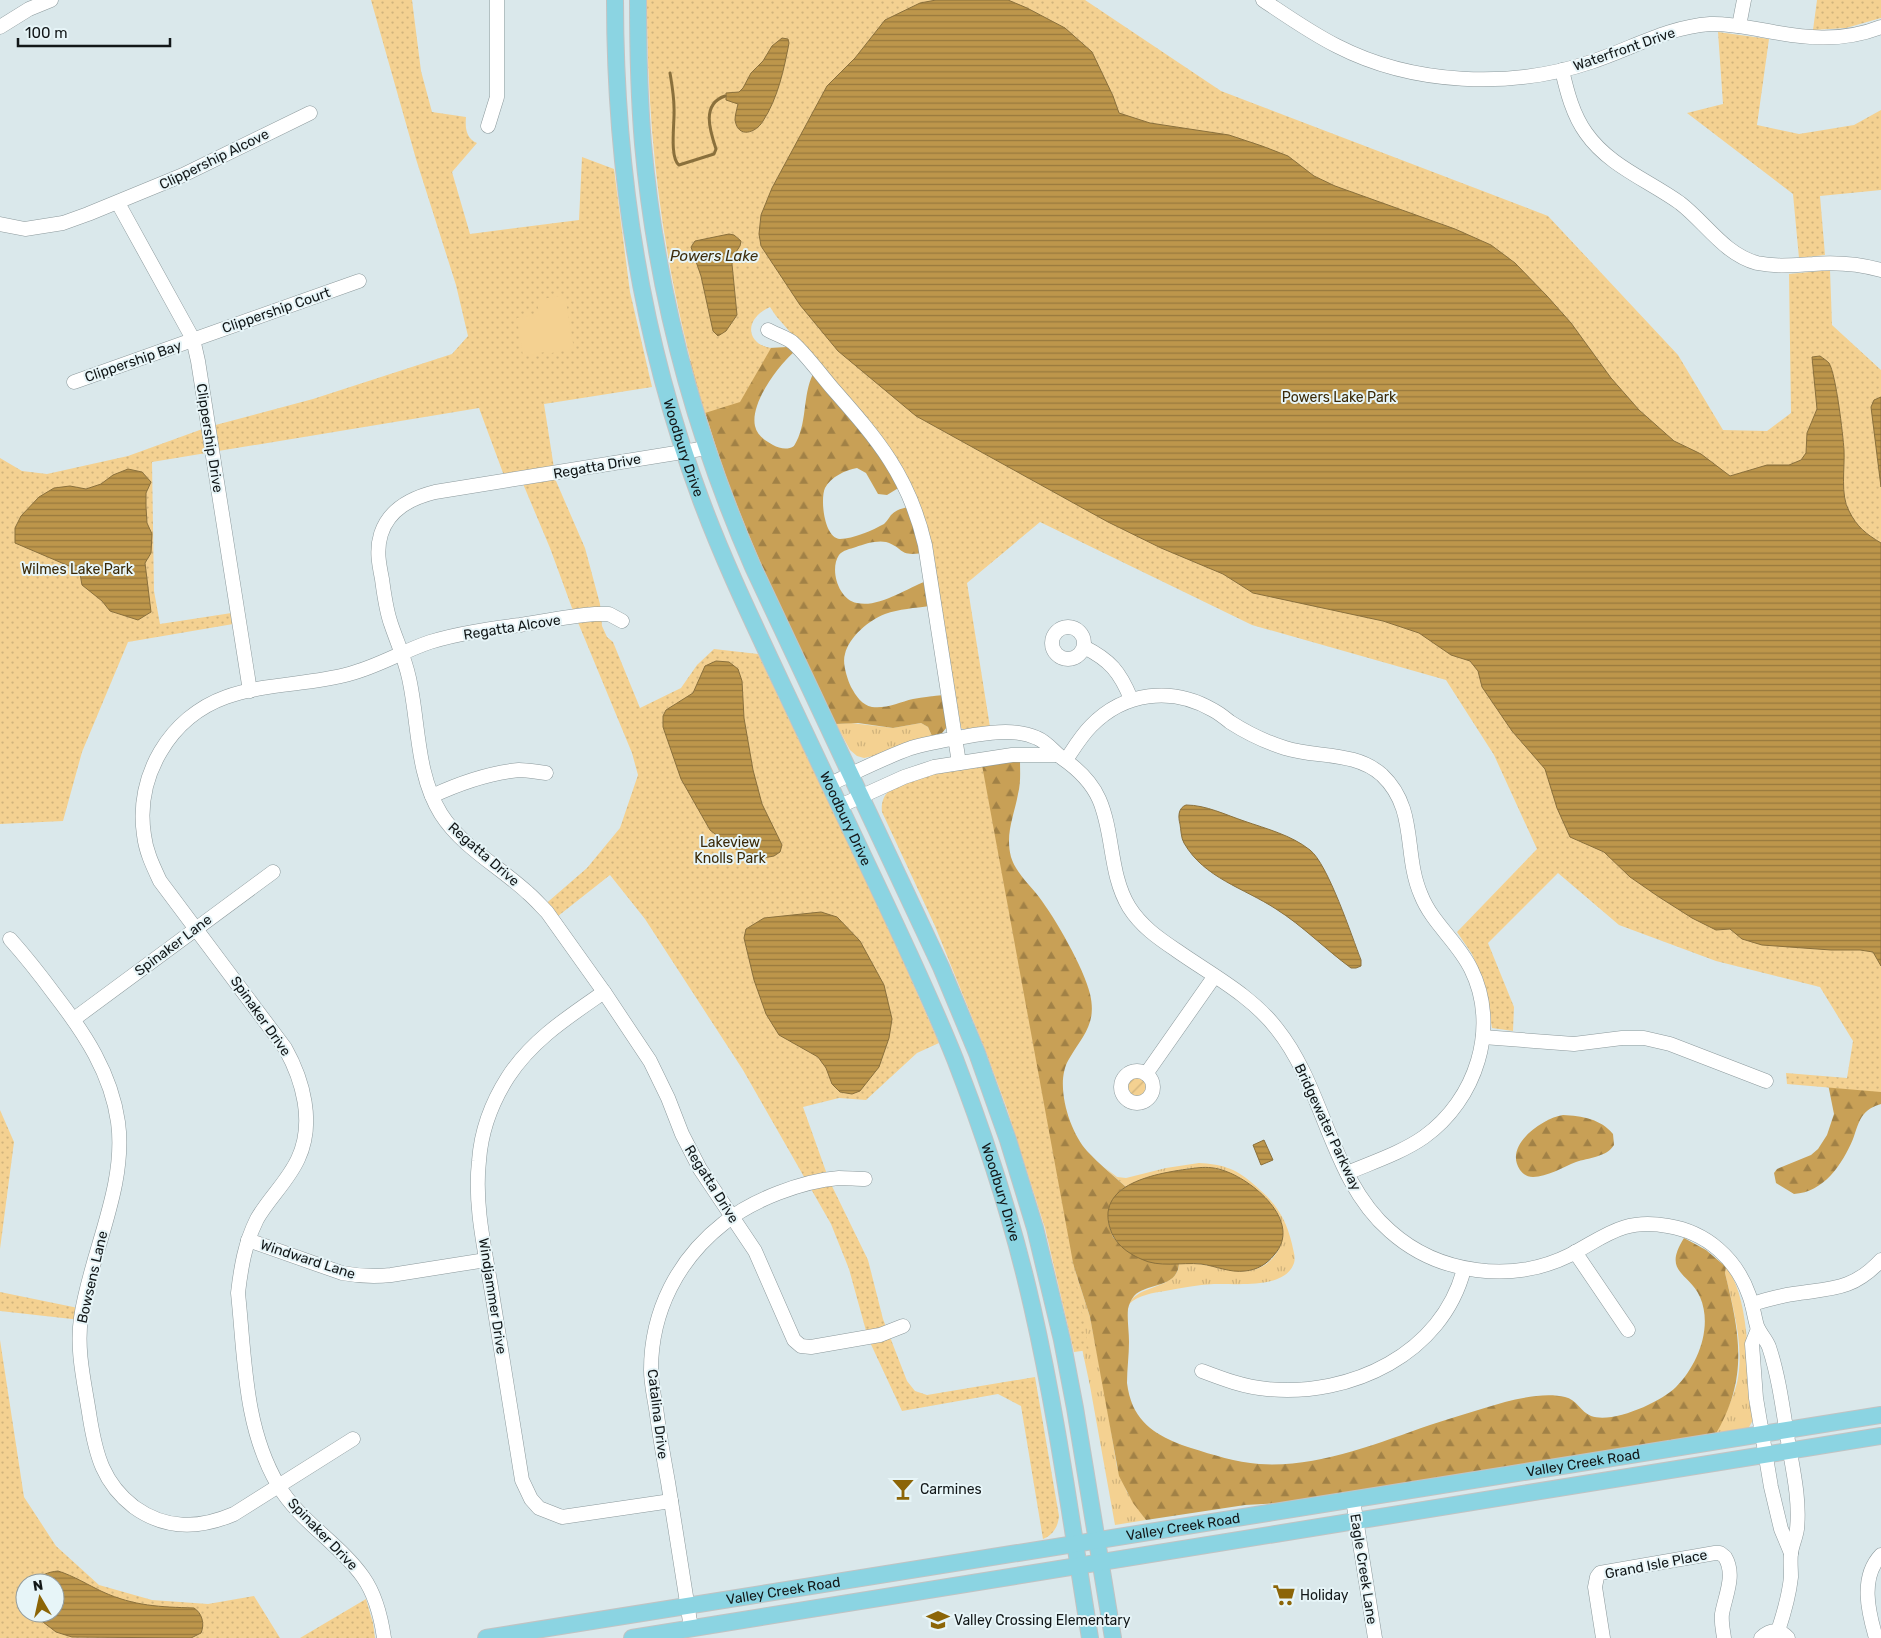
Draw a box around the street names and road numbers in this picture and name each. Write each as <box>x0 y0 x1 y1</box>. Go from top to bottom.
street label: Waterfront Drive <box>1571 24 1678 75</box>
street label: Clippership Alcove <box>157 125 272 193</box>
street label: Clippership Court <box>220 284 333 337</box>
street label: Clippership Bay <box>82 337 184 386</box>
street label: Clippership Drive <box>192 382 227 494</box>
street label: Woodbury Drive <box>659 397 707 499</box>
street label: Regatta Drive <box>552 450 642 483</box>
street label: Regatta Alcove <box>462 611 562 644</box>
street label: Woodbury Drive <box>816 769 875 869</box>
street label: Regatta Drive <box>445 819 523 890</box>
street label: Spinaker Lane <box>132 911 215 980</box>
street label: Spinaker Drive <box>227 973 294 1060</box>
street label: Bridgewater Parkway <box>1291 1061 1365 1194</box>
street label: Woodbury Drive <box>977 1141 1023 1243</box>
street label: Regatta Drive <box>681 1142 742 1227</box>
street label: Bowsens Lane <box>74 1229 111 1325</box>
street label: Windward Lane <box>258 1236 358 1283</box>
street label: Windjammer Drive <box>475 1237 510 1356</box>
street label: Catalina Drive <box>644 1368 671 1460</box>
street label: Valley Creek Road <box>1525 1446 1641 1481</box>
street label: Spinaker Drive <box>284 1495 361 1574</box>
street label: Valley Creek Road <box>1125 1510 1241 1545</box>
street label: Eagle Creek Lane <box>1346 1512 1381 1626</box>
street label: Grand Isle Place <box>1603 1546 1709 1583</box>
street label: Valley Creek Road <box>725 1573 842 1608</box>

